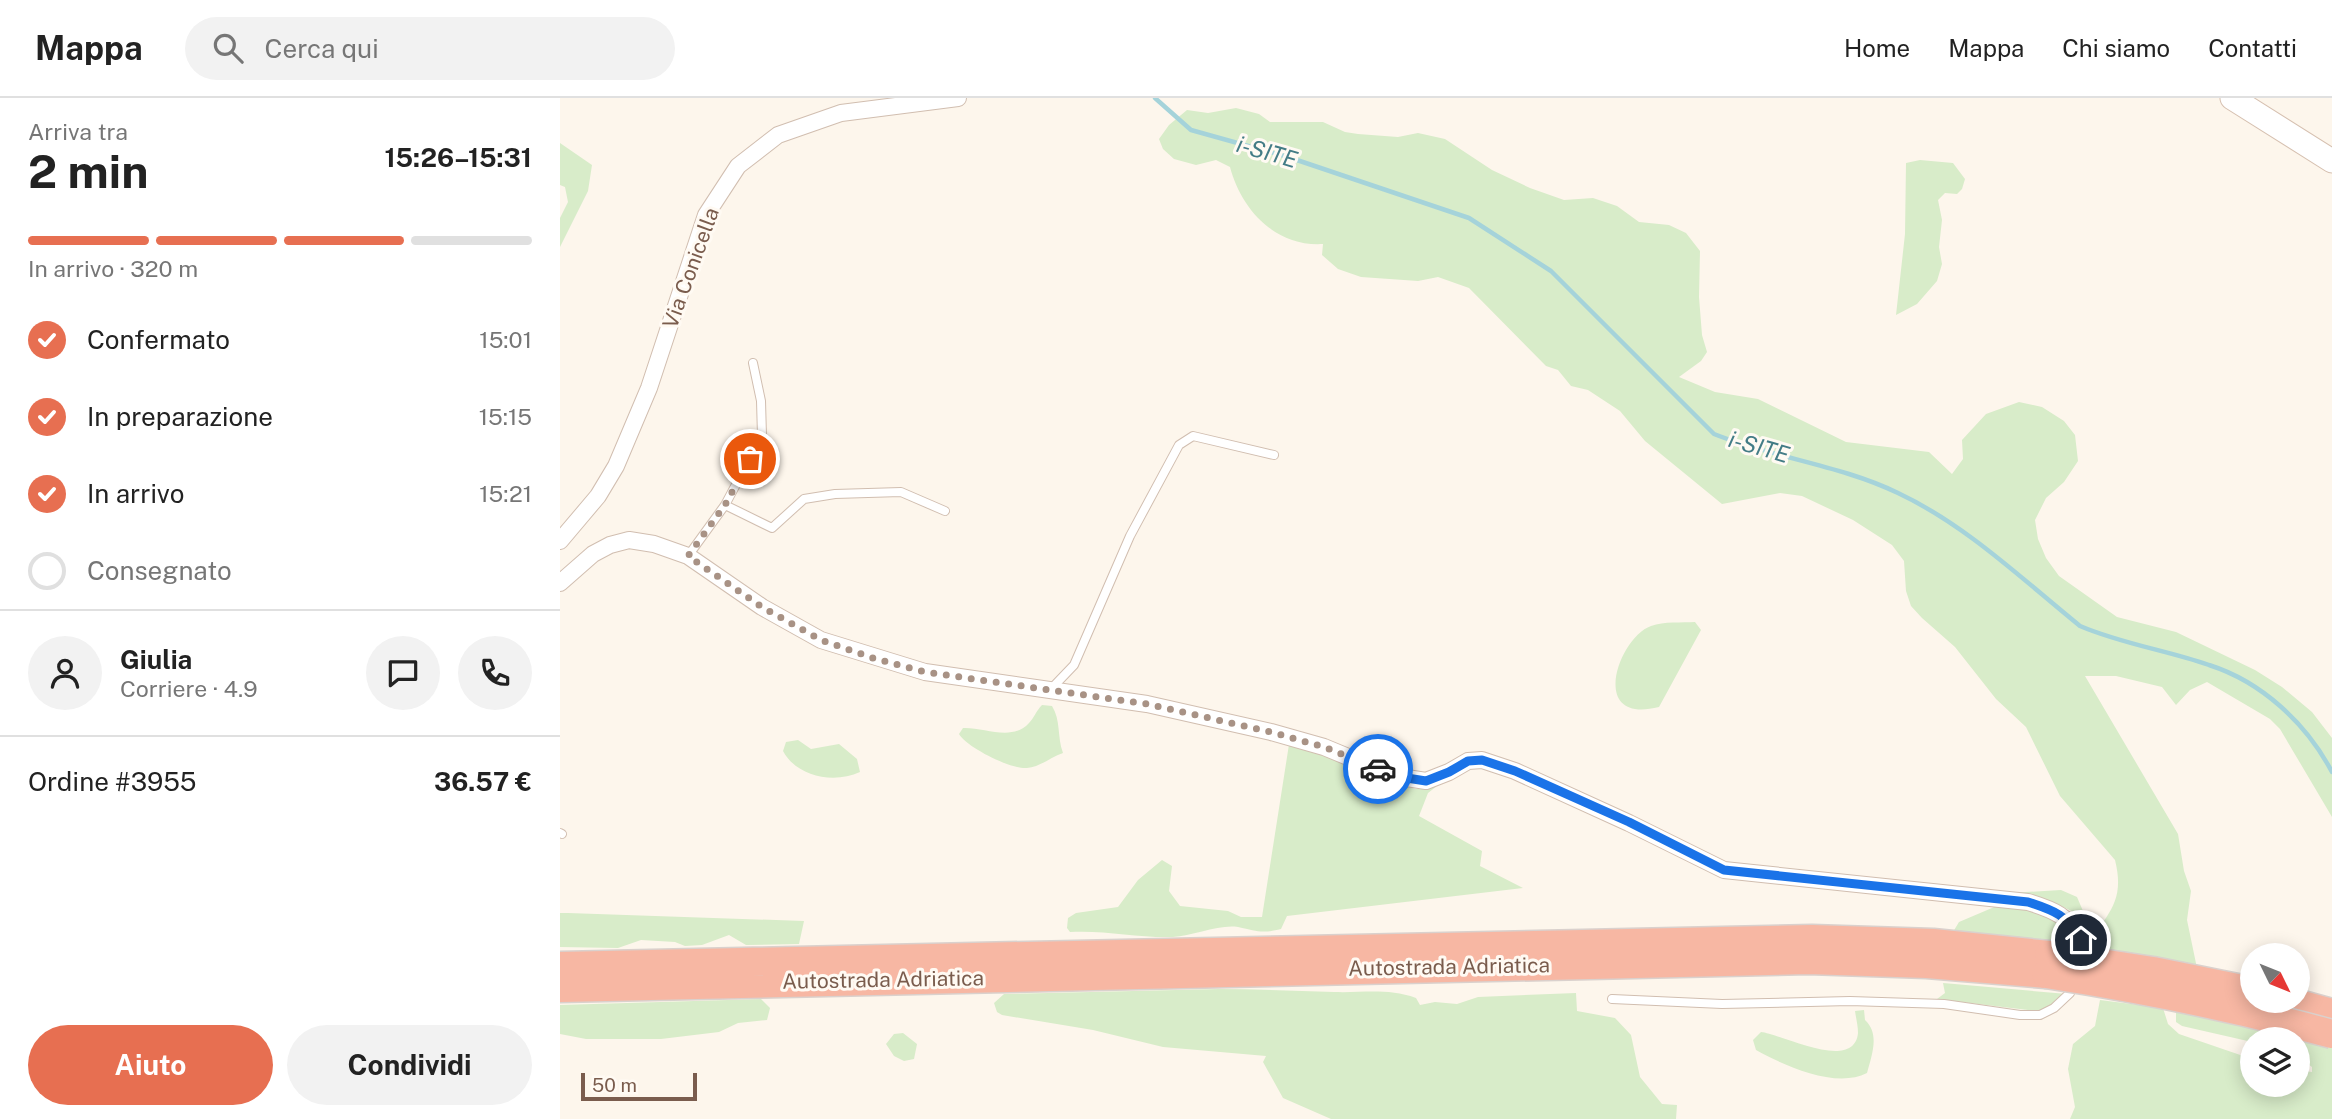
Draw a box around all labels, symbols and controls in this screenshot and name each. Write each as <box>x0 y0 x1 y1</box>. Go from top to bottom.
search box <box>185 17 675 80</box>
text: Mappa <box>35 29 143 67</box>
icon: search <box>209 29 247 67</box>
text: Cerca qui <box>265 33 379 64</box>
text: Home <box>1844 34 1910 62</box>
text: Mappa <box>1948 34 2024 62</box>
text: Chi siamo <box>2062 34 2170 62</box>
text: Contatti <box>2208 34 2297 62</box>
text: Arriva tra <box>28 118 128 145</box>
water label: i-SITE <box>1234 130 1301 173</box>
text: 15:26–15:31 <box>384 142 532 173</box>
text: 2 min <box>28 144 148 198</box>
street label: Via Conicella <box>657 204 724 332</box>
text: In arrivo · 320 m <box>28 255 198 282</box>
icon: check <box>28 321 66 359</box>
text: Confermato <box>87 324 230 355</box>
text: 15:01 <box>479 326 532 353</box>
icon: check <box>28 398 66 436</box>
text: In preparazione <box>87 401 273 432</box>
text: 15:15 <box>479 403 532 430</box>
water label: i-SITE <box>1726 425 1793 468</box>
pin <box>720 429 780 489</box>
icon: bag <box>731 440 769 478</box>
icon: check <box>28 475 66 513</box>
text: In arrivo <box>87 478 184 509</box>
text: 15:21 <box>479 480 532 507</box>
text: Consegnato <box>87 555 232 586</box>
button: person <box>28 636 102 710</box>
button: chat <box>366 636 440 710</box>
button: phone <box>458 636 532 710</box>
text: Giulia <box>120 644 192 675</box>
text: Corriere · 4.9 <box>120 675 258 702</box>
courier <box>1343 734 1413 804</box>
icon: car <box>1359 750 1397 788</box>
text: Ordine #3955 <box>28 766 196 797</box>
text: 36.57 € <box>434 766 532 797</box>
pin <box>2051 910 2111 970</box>
icon: home <box>2062 921 2100 959</box>
north arrow <box>2240 943 2310 1013</box>
map controls <box>2240 943 2310 1097</box>
street label: Autostrada Adriatica <box>1348 952 1550 981</box>
street label: Autostrada Adriatica <box>782 965 984 994</box>
button: Aiuto <box>28 1025 273 1105</box>
button: Condividi <box>287 1025 532 1105</box>
button: layers <box>2240 1027 2310 1097</box>
scale bar <box>581 1070 696 1102</box>
text: 50 m <box>592 1074 637 1096</box>

